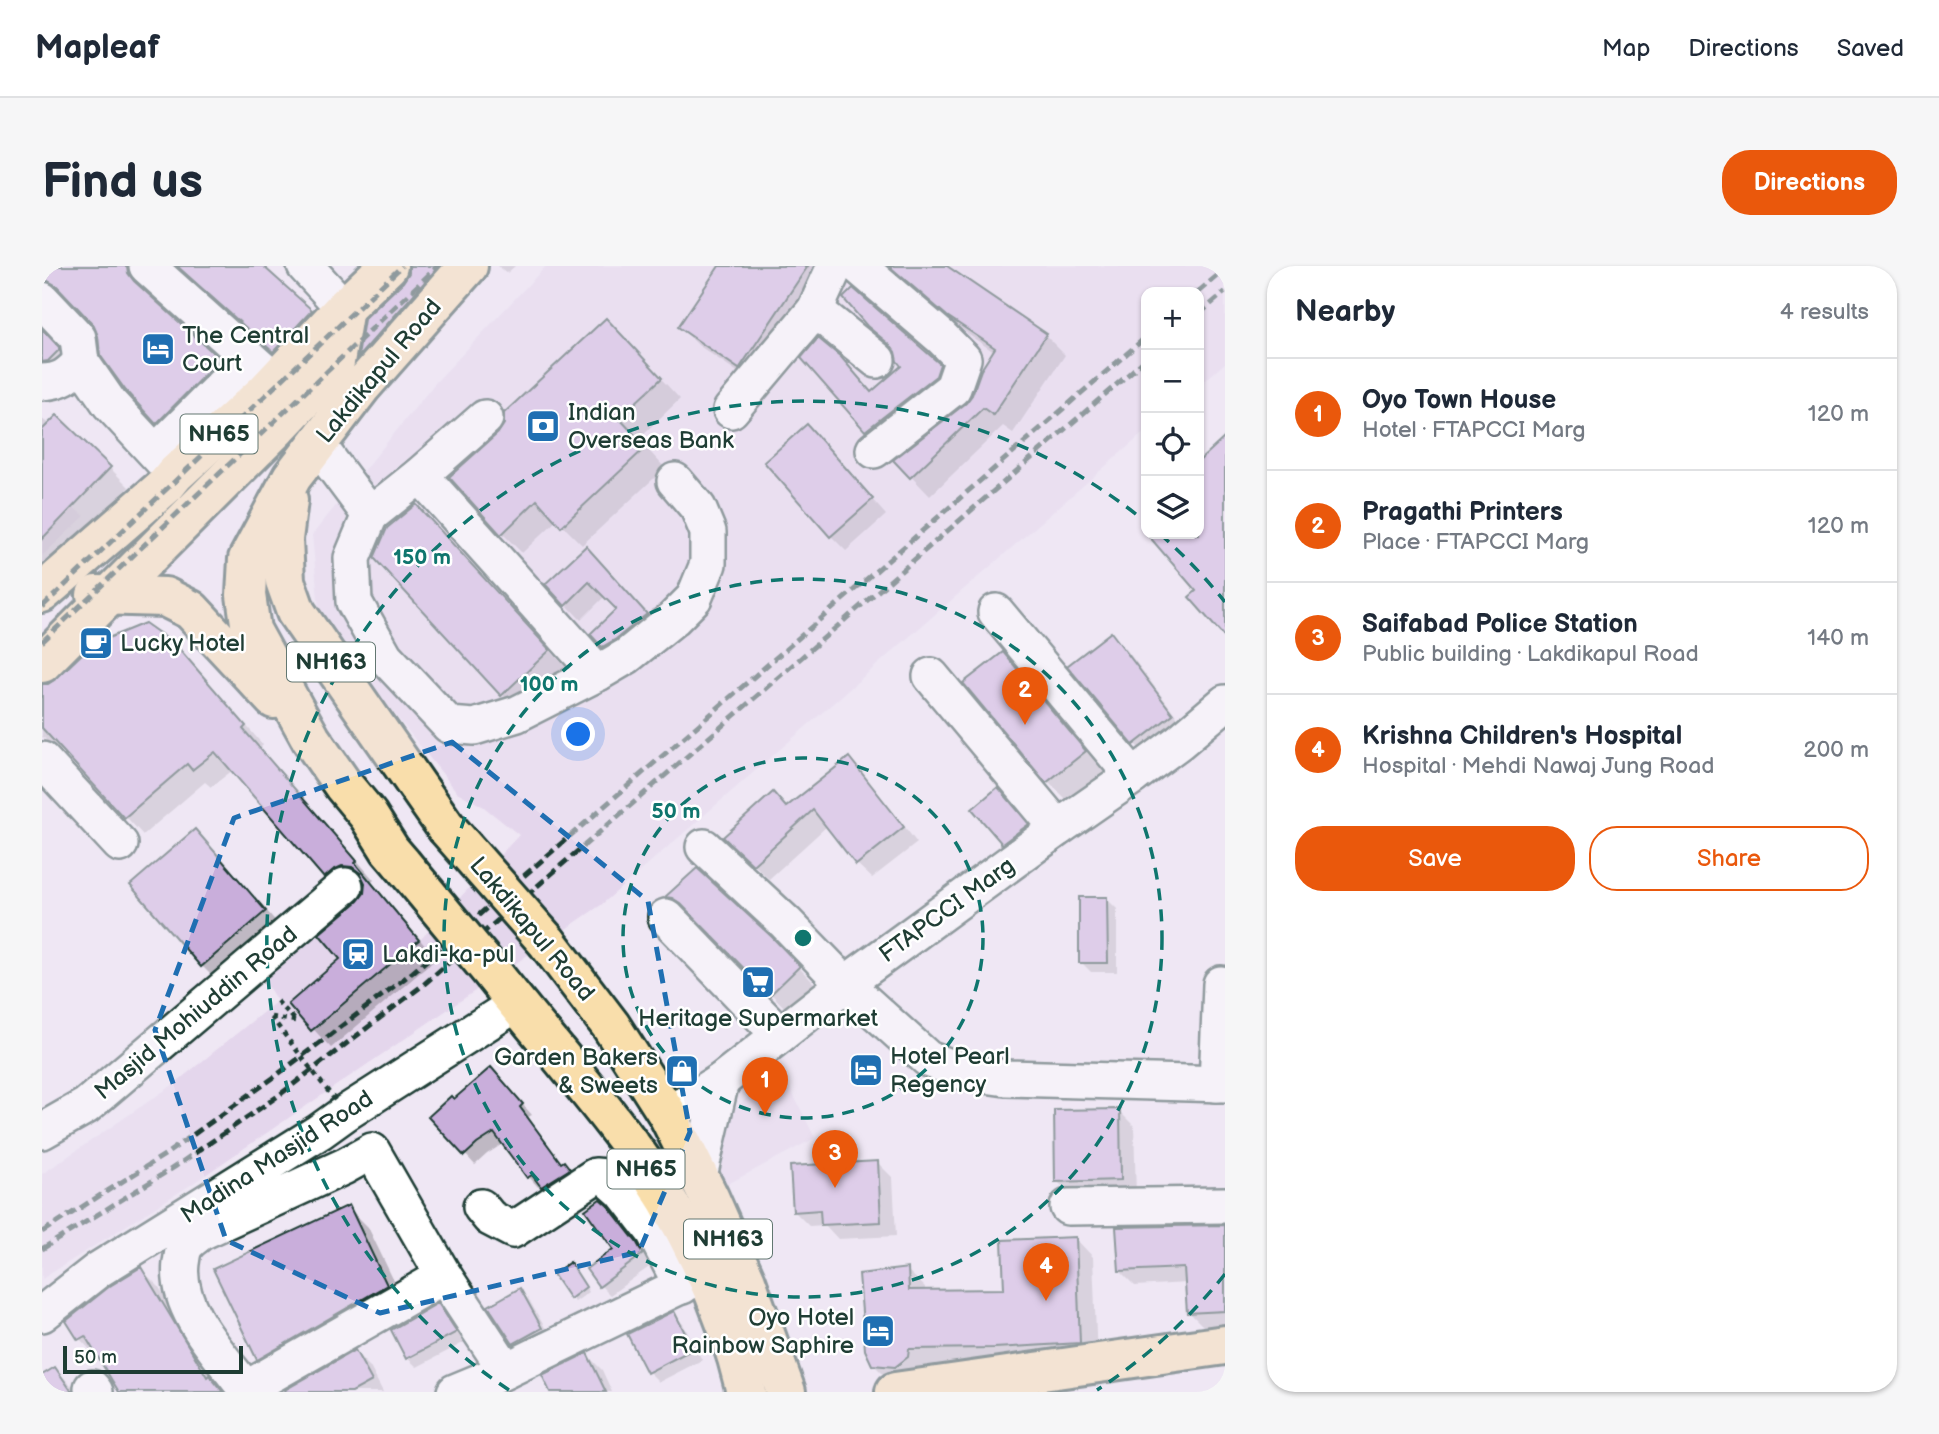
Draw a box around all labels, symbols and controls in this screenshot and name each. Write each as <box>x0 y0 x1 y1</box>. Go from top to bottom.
text: Mapleaf <box>35 28 160 68</box>
text: Map <box>1602 34 1650 63</box>
text: Directions <box>1688 34 1799 63</box>
text: Saved <box>1837 34 1904 63</box>
button: Directions <box>1722 150 1897 215</box>
text: Find us <box>42 153 203 212</box>
map controls <box>1141 287 1204 539</box>
button: + <box>1141 287 1204 350</box>
street label: Lakdikapul Road <box>310 293 448 449</box>
text: Nearby <box>1295 294 1395 330</box>
text: 4 results <box>1780 298 1869 326</box>
place label: The Central Court <box>182 321 309 378</box>
hotel icon: The Central Court <box>139 330 177 368</box>
button: − <box>1141 350 1204 413</box>
text: Oyo Town House <box>1362 385 1556 416</box>
place label: Indian Overseas Bank <box>568 398 734 455</box>
text: 1 <box>1313 400 1323 428</box>
text: 120 m <box>1808 400 1869 428</box>
bank icon: Indian Overseas Bank <box>524 407 562 445</box>
button: locate <box>1141 413 1204 476</box>
road number: NH65 <box>180 414 258 454</box>
text: Hotel · FTAPCCI Marg <box>1362 416 1585 444</box>
button: layers <box>1141 476 1204 539</box>
text: Pragathi Printers <box>1362 497 1563 528</box>
text: 2 <box>1311 512 1325 540</box>
text: 120 m <box>1808 512 1869 540</box>
text: Place · FTAPCCI Marg <box>1362 528 1589 556</box>
text: 150 m <box>393 545 451 570</box>
text: Saifabad Police Station <box>1362 609 1638 640</box>
cafe icon: Lucky Hotel <box>77 624 115 662</box>
text: 3 <box>1311 624 1325 652</box>
text: 140 m <box>1807 624 1869 652</box>
place label: Lucky Hotel <box>120 629 245 658</box>
text: Public building · Lakdikapul Road <box>1362 640 1699 668</box>
road number: NH163 <box>287 642 375 682</box>
pin: 2 <box>1002 667 1048 725</box>
text: 100 m <box>520 672 578 697</box>
your location <box>561 717 595 751</box>
text: Krishna Children's Hospital <box>1362 721 1682 752</box>
text: 4 <box>1311 736 1325 764</box>
text: 200 m <box>1803 736 1869 764</box>
text: Hospital · Mehdi Nawaj Jung Road <box>1362 752 1714 780</box>
text: 50 m <box>652 799 700 824</box>
button: Save <box>1295 826 1575 891</box>
button: Share <box>1589 826 1869 891</box>
street label: Lakdikapul Road <box>463 851 601 1007</box>
street label: FTAPCCI Marg <box>874 851 1020 969</box>
street label: Masjid Mohiuddin Road <box>89 920 303 1106</box>
centre of rings <box>791 926 815 950</box>
station icon: Lakdi-ka-pul <box>339 935 377 973</box>
place label: Lakdi-ka-pul <box>382 940 514 969</box>
supermarket icon: Heritage Supermarket <box>739 963 777 1001</box>
place label: Heritage Supermarket <box>638 1004 879 1033</box>
place label: Hotel Pearl Regency <box>890 1042 1010 1099</box>
place label: Garden Bakers & Sweets <box>494 1043 658 1100</box>
hotel icon: Hotel Pearl Regency <box>847 1051 885 1089</box>
shop icon: Garden Bakers & Sweets <box>663 1052 701 1090</box>
pin: 1 <box>742 1057 788 1115</box>
street label: Madina Masjid Road <box>176 1084 378 1230</box>
pin: 3 <box>812 1130 858 1188</box>
road number: NH65 <box>608 1150 684 1188</box>
road number: NH163 <box>684 1220 772 1258</box>
pin: 4 <box>1023 1243 1069 1301</box>
place label: Oyo Hotel Rainbow Saphire <box>672 1303 854 1360</box>
hotel icon: Oyo Hotel Rainbow Saphire <box>859 1312 897 1350</box>
scale bar <box>63 1343 243 1375</box>
text: 50 m <box>74 1346 117 1369</box>

